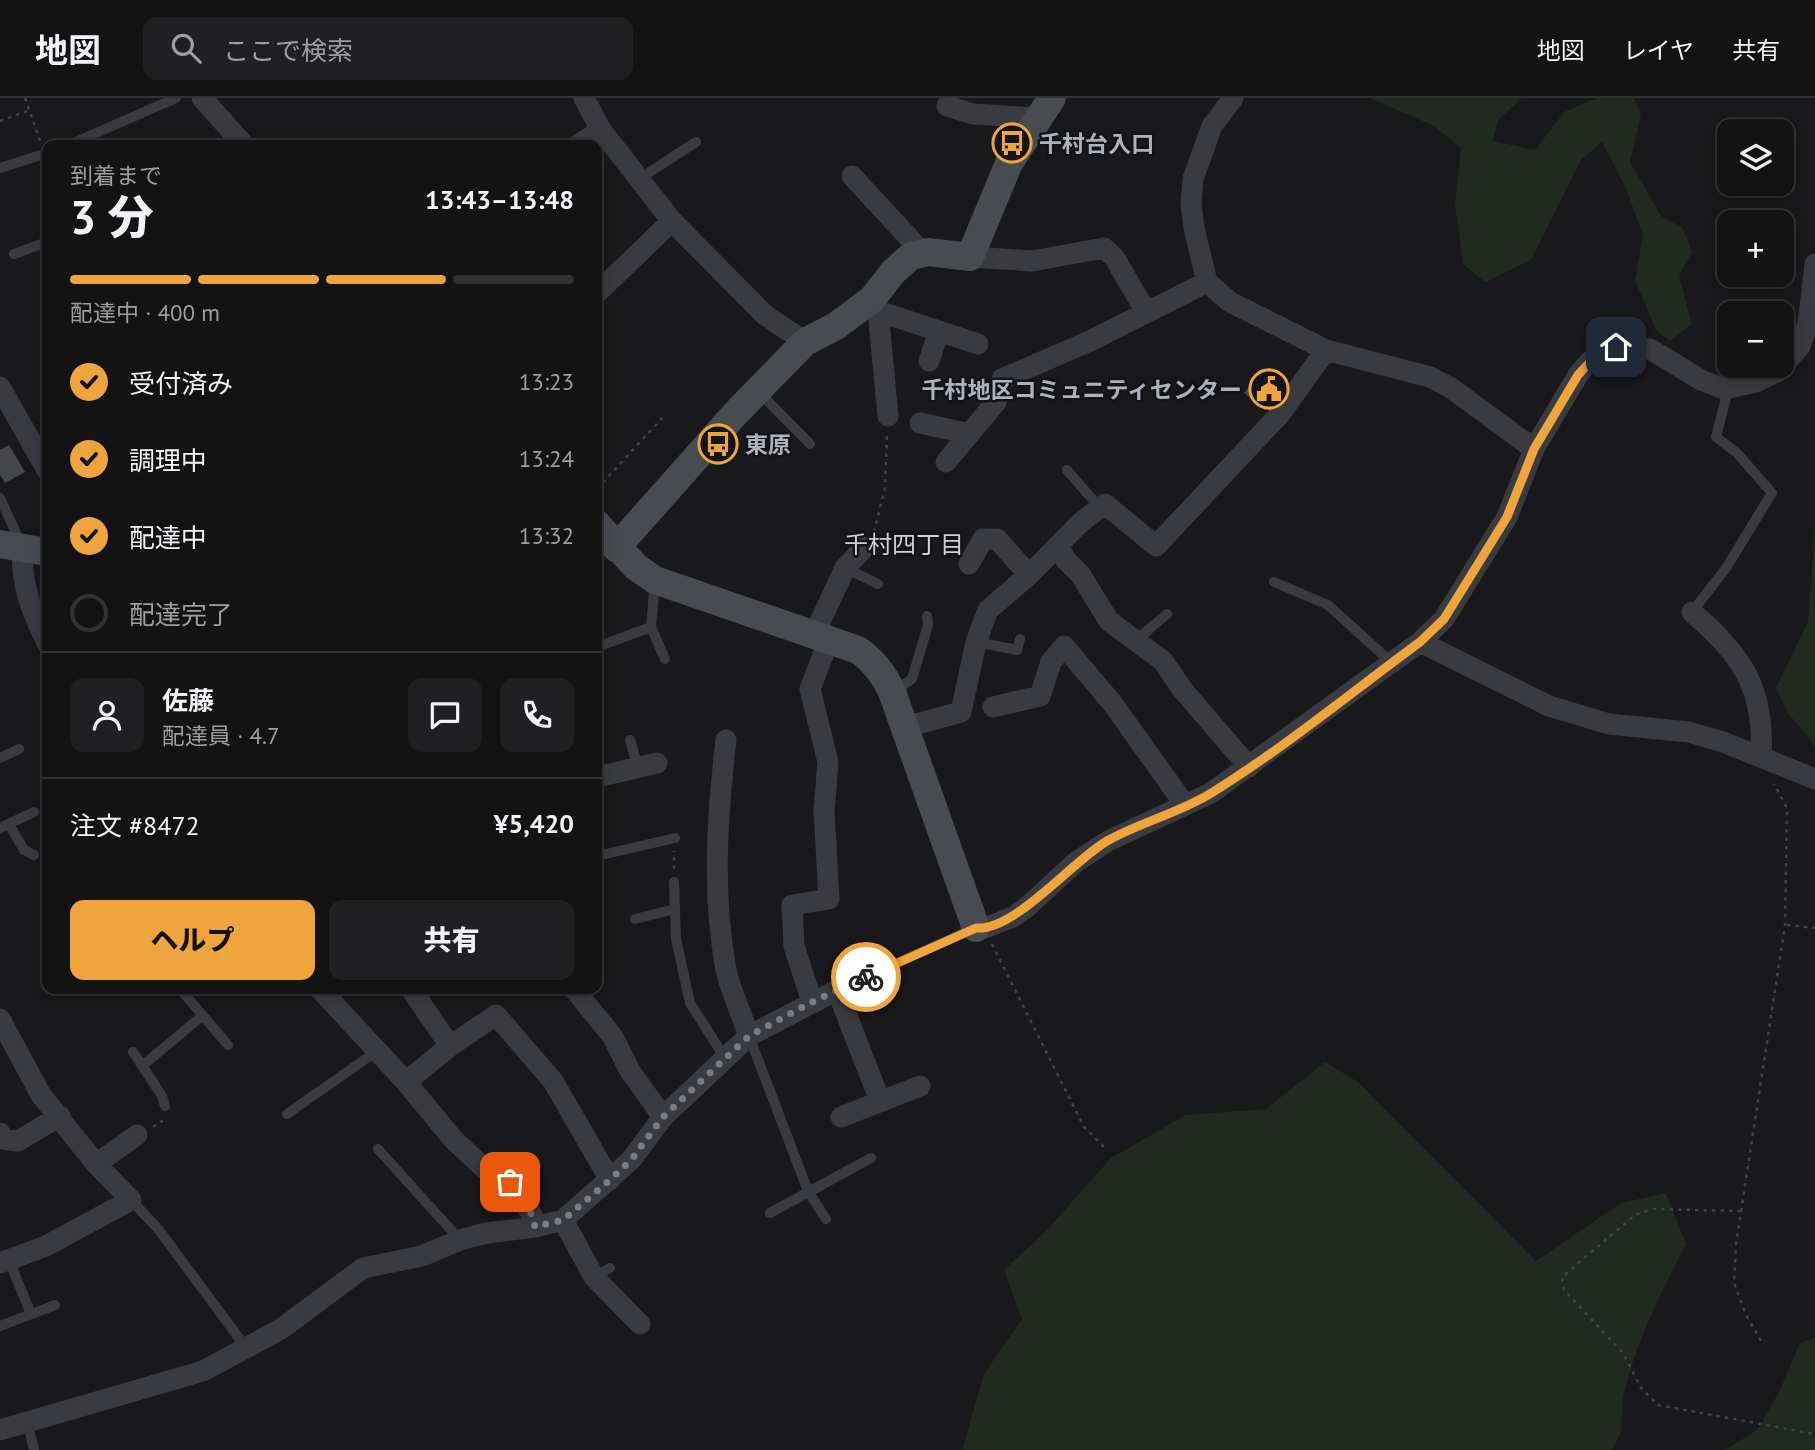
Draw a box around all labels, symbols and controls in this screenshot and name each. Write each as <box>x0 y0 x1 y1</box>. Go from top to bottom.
search box <box>143 17 633 80</box>
text: 地図 <box>35 28 101 71</box>
icon: search <box>167 29 205 67</box>
text: ここで検索 <box>223 34 353 67</box>
text: 地図 <box>1537 35 1585 66</box>
text: レイヤ <box>1623 35 1694 66</box>
text: 共有 <box>1732 35 1780 66</box>
map controls <box>1717 119 1794 378</box>
button: layers <box>1717 119 1794 196</box>
bus stop icon: 千村台入口 <box>991 122 1033 164</box>
place label: 千村台入口 <box>1039 129 1154 158</box>
text: 到着まで <box>70 161 162 190</box>
text: 13:43–13:48 <box>425 183 574 216</box>
text: 3 分 <box>70 187 154 247</box>
button: + <box>1717 210 1794 287</box>
text: 配達中 · 400 m <box>70 298 220 327</box>
button: − <box>1717 301 1794 378</box>
pin <box>1586 317 1646 377</box>
icon: home <box>1597 328 1635 366</box>
icon: check <box>70 363 108 401</box>
text: 受付済み <box>129 367 233 400</box>
text: 13:23 <box>519 367 574 396</box>
public building icon: 千村地区コミュニティセンター <box>1248 368 1290 410</box>
place label: 千村地区コミュニティセンター <box>921 375 1242 404</box>
bus stop icon: 東原 <box>697 423 739 465</box>
place label: 東原 <box>745 430 791 459</box>
icon: check <box>70 440 108 478</box>
text: 調理中 <box>129 444 207 477</box>
text: 13:24 <box>519 444 574 473</box>
icon: check <box>70 517 108 555</box>
text: 配達中 <box>129 521 207 554</box>
text: 13:32 <box>519 521 574 550</box>
district label: 千村四丁目 <box>844 529 964 560</box>
text: 配達完了 <box>129 598 233 631</box>
button: person <box>70 678 144 752</box>
button: chat <box>408 678 482 752</box>
button: phone <box>500 678 574 752</box>
text: 佐藤 <box>162 684 214 717</box>
text: 配達員 · 4.7 <box>162 721 279 750</box>
text: ¥5,420 <box>494 807 574 840</box>
text: 注文 #8472 <box>70 809 200 842</box>
button: ヘルプ <box>70 900 315 980</box>
button: 共有 <box>329 900 574 980</box>
courier <box>831 942 901 1012</box>
icon: bike <box>847 958 885 996</box>
pin <box>480 1152 540 1212</box>
icon: bag <box>491 1163 529 1201</box>

